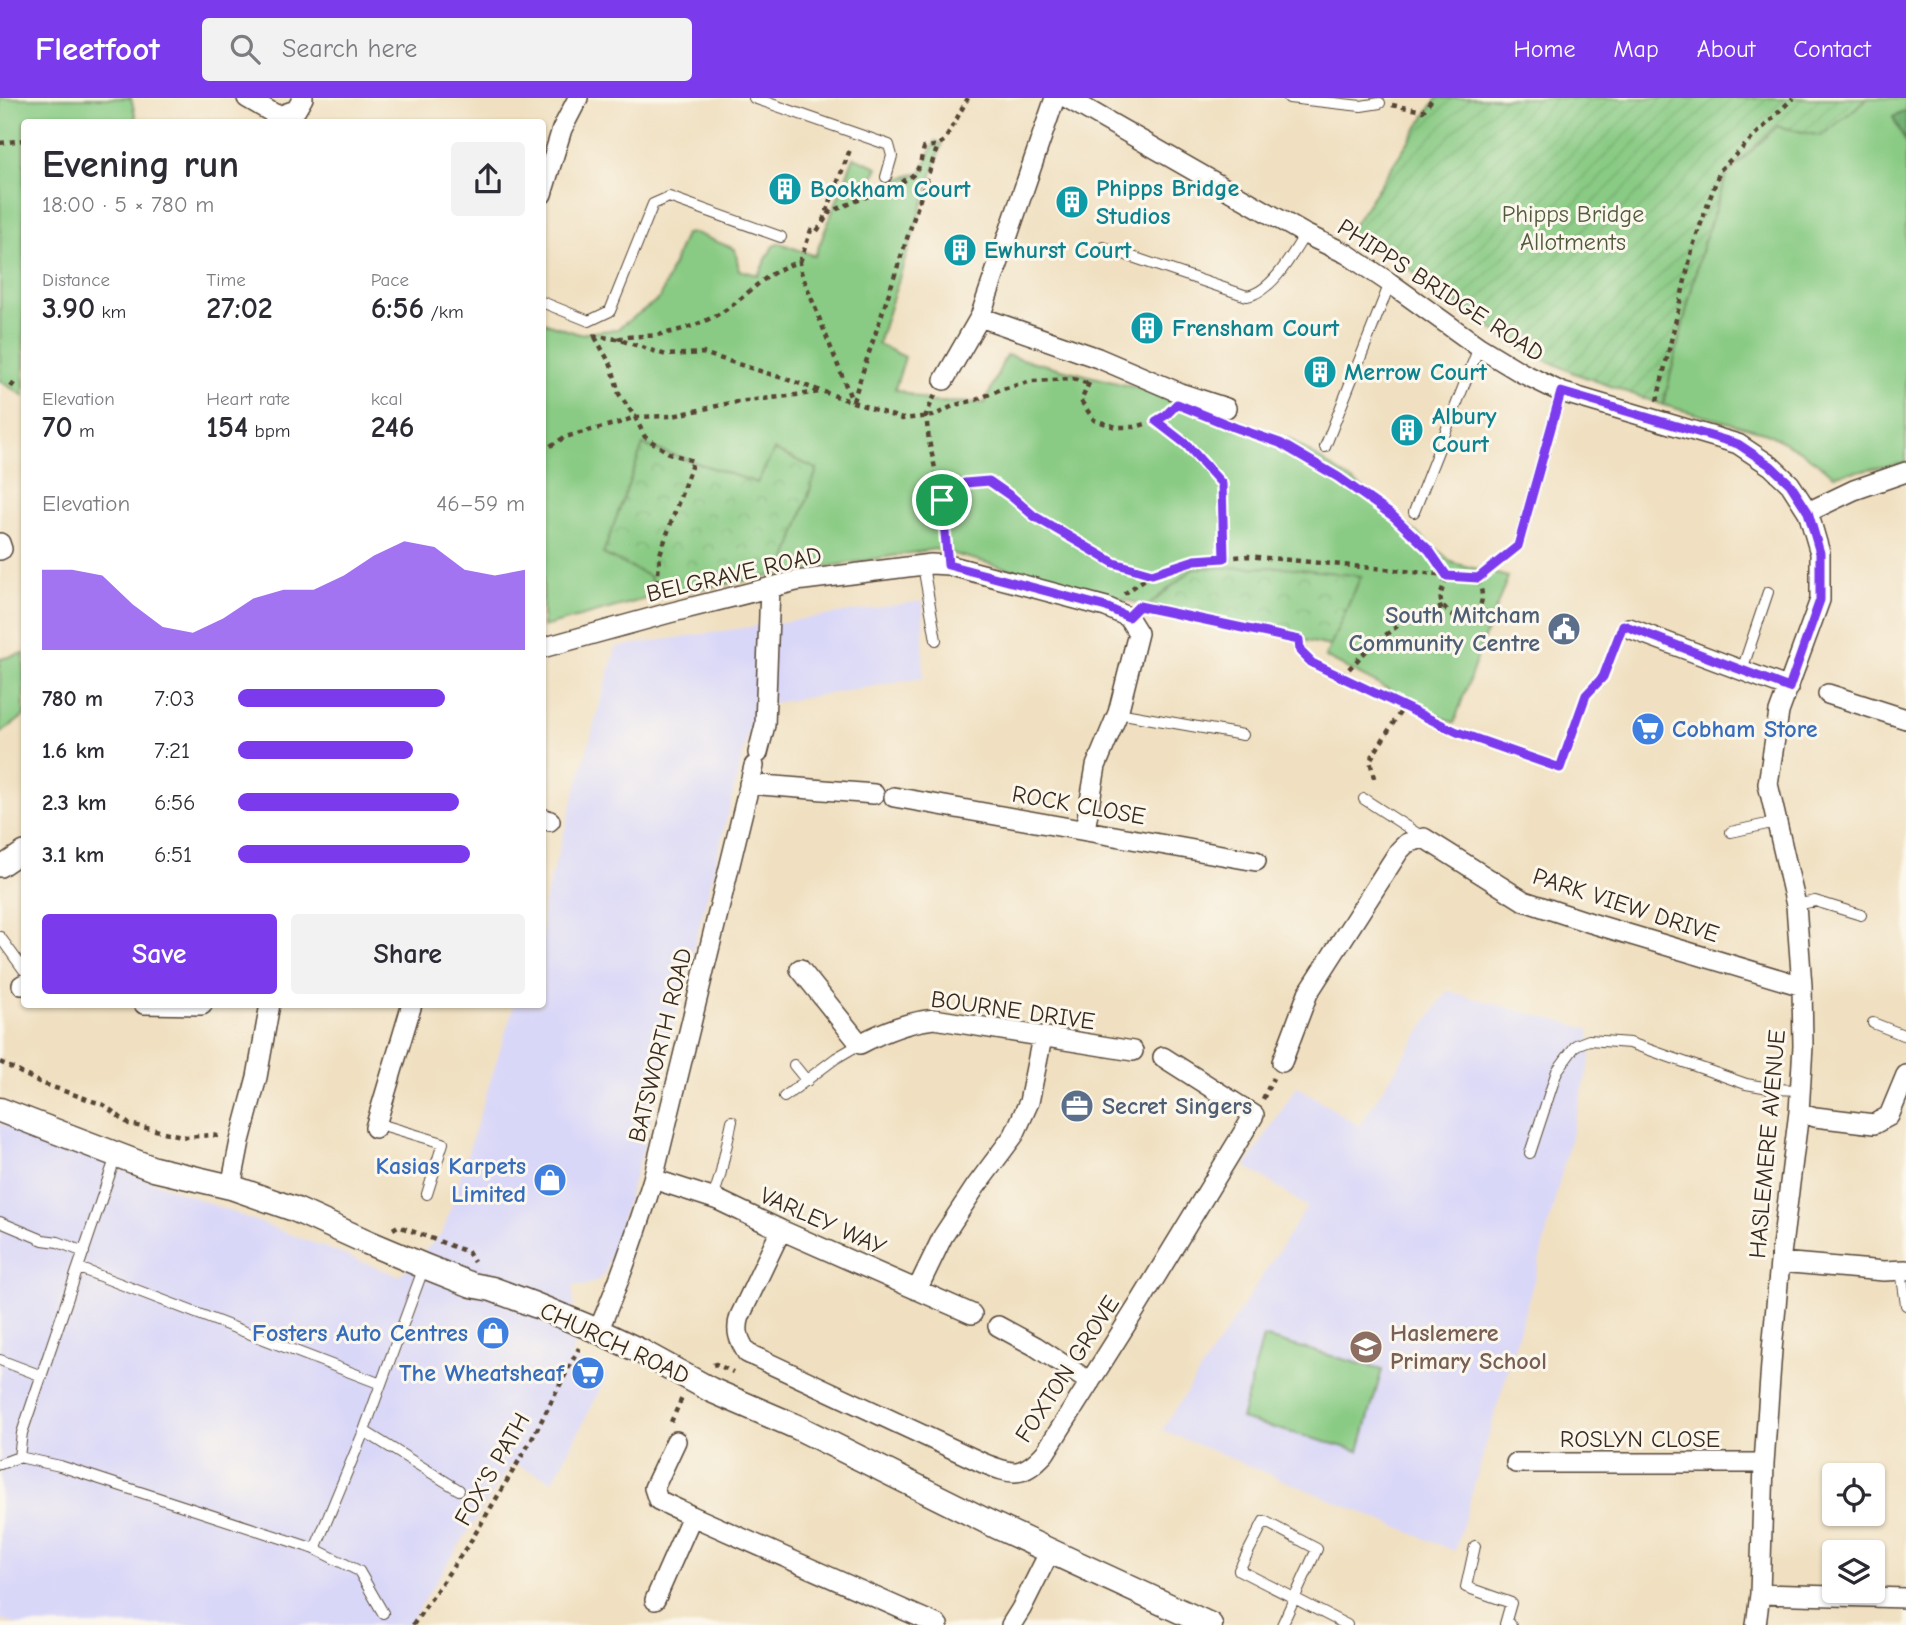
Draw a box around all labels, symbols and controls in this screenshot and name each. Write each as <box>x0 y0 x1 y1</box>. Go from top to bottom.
search box <box>202 18 692 81</box>
text: Fleetfoot <box>35 30 160 68</box>
icon: search <box>226 30 264 68</box>
text: Search here <box>282 34 417 64</box>
text: Home <box>1514 35 1575 63</box>
text: Map <box>1613 35 1659 63</box>
text: About <box>1697 35 1755 63</box>
text: Contact <box>1793 35 1871 63</box>
button: share <box>451 142 525 216</box>
text: Evening run <box>42 143 239 187</box>
building icon: Bookham Court <box>766 170 804 208</box>
place label: Phipps Bridge Studios <box>1096 174 1239 230</box>
place label: Bookham Court <box>810 175 972 203</box>
building icon: Phipps Bridge Studios <box>1053 183 1091 221</box>
text: 18:00 · 5 × 780 m <box>42 191 214 218</box>
park label: Phipps Bridge Allotments <box>1502 200 1644 256</box>
street label: PHIPPS BRIDGE ROAD <box>1333 213 1549 367</box>
building icon: Ewhurst Court <box>941 231 979 269</box>
place label: Ewhurst Court <box>984 236 1132 264</box>
text: Distance <box>42 269 110 291</box>
text: Time <box>206 269 246 291</box>
text: Pace <box>371 269 409 291</box>
text: 3.90 <box>42 291 95 326</box>
text: 27:02 <box>206 291 273 326</box>
text: 6:56 <box>371 291 424 326</box>
text: km <box>95 301 126 323</box>
text: /km <box>424 301 464 323</box>
building icon: Frensham Court <box>1128 309 1166 347</box>
place label: Frensham Court <box>1172 314 1340 342</box>
building icon: Merrow Court <box>1301 353 1339 391</box>
place label: Merrow Court <box>1344 358 1488 386</box>
text: Elevation <box>42 388 115 410</box>
text: Heart rate <box>206 388 290 410</box>
text: kcal <box>371 388 403 410</box>
place label: Albury Court <box>1432 402 1497 458</box>
text: 70 <box>42 410 73 445</box>
text: 154 <box>206 410 248 445</box>
text: 246 <box>371 410 414 445</box>
building icon: Albury Court <box>1388 411 1426 449</box>
text: m <box>73 420 95 442</box>
text: bpm <box>248 420 290 442</box>
pin <box>912 470 972 530</box>
icon: arrive <box>923 481 961 519</box>
text: Elevation <box>42 490 130 517</box>
text: 46–59 m <box>436 490 525 517</box>
street label: BELGRAVE ROAD <box>644 540 824 608</box>
place label: South Mitcham Community Centre <box>1348 601 1540 657</box>
public building icon: South Mitcham Community Centre <box>1545 610 1583 648</box>
text: 780 m <box>42 685 103 712</box>
text: 7:03 <box>154 685 195 712</box>
supermarket icon: Cobham Store <box>1629 710 1667 748</box>
place label: Cobham Store <box>1672 715 1818 743</box>
text: 1.6 km <box>42 737 105 764</box>
text: 7:21 <box>154 737 190 764</box>
street label: ROCK CLOSE <box>1010 779 1148 831</box>
text: 2.3 km <box>42 789 107 816</box>
text: 6:56 <box>154 789 196 816</box>
text: 3.1 km <box>42 841 104 868</box>
text: 6:51 <box>154 841 192 868</box>
street label: PARK VIEW DRIVE <box>1529 862 1723 948</box>
button: Save <box>42 914 277 994</box>
button: Share <box>291 914 525 994</box>
street label: BATSWORTH ROAD <box>622 945 698 1145</box>
street label: BOURNE DRIVE <box>929 985 1097 1035</box>
street label: HASLEMERE AVENUE <box>1743 1028 1791 1260</box>
office icon: Secret Singers <box>1058 1087 1096 1125</box>
place label: Secret Singers <box>1102 1092 1252 1120</box>
place label: Kasias Karpets Limited <box>376 1152 526 1208</box>
shop icon: Kasias Karpets Limited <box>531 1161 569 1199</box>
street label: VARLEY WAY <box>756 1181 891 1261</box>
street label: FOXTON GROVE <box>1009 1290 1125 1448</box>
street label: CHURCH ROAD <box>536 1296 694 1390</box>
shop icon: Fosters Auto Centres <box>474 1314 512 1352</box>
place label: Fosters Auto Centres <box>252 1319 468 1347</box>
place label: Haslemere Primary School <box>1390 1319 1547 1375</box>
school or university icon: Haslemere Primary School <box>1347 1328 1385 1366</box>
supermarket icon: The Wheatsheaf <box>569 1354 607 1392</box>
place label: The Wheatsheaf <box>399 1359 565 1387</box>
street label: FOX'S PATH <box>448 1408 536 1530</box>
street label: ROSLYN CLOSE <box>1560 1425 1720 1453</box>
map controls <box>1822 1463 1885 1603</box>
button: locate <box>1822 1463 1885 1526</box>
button: layers <box>1822 1540 1885 1603</box>

